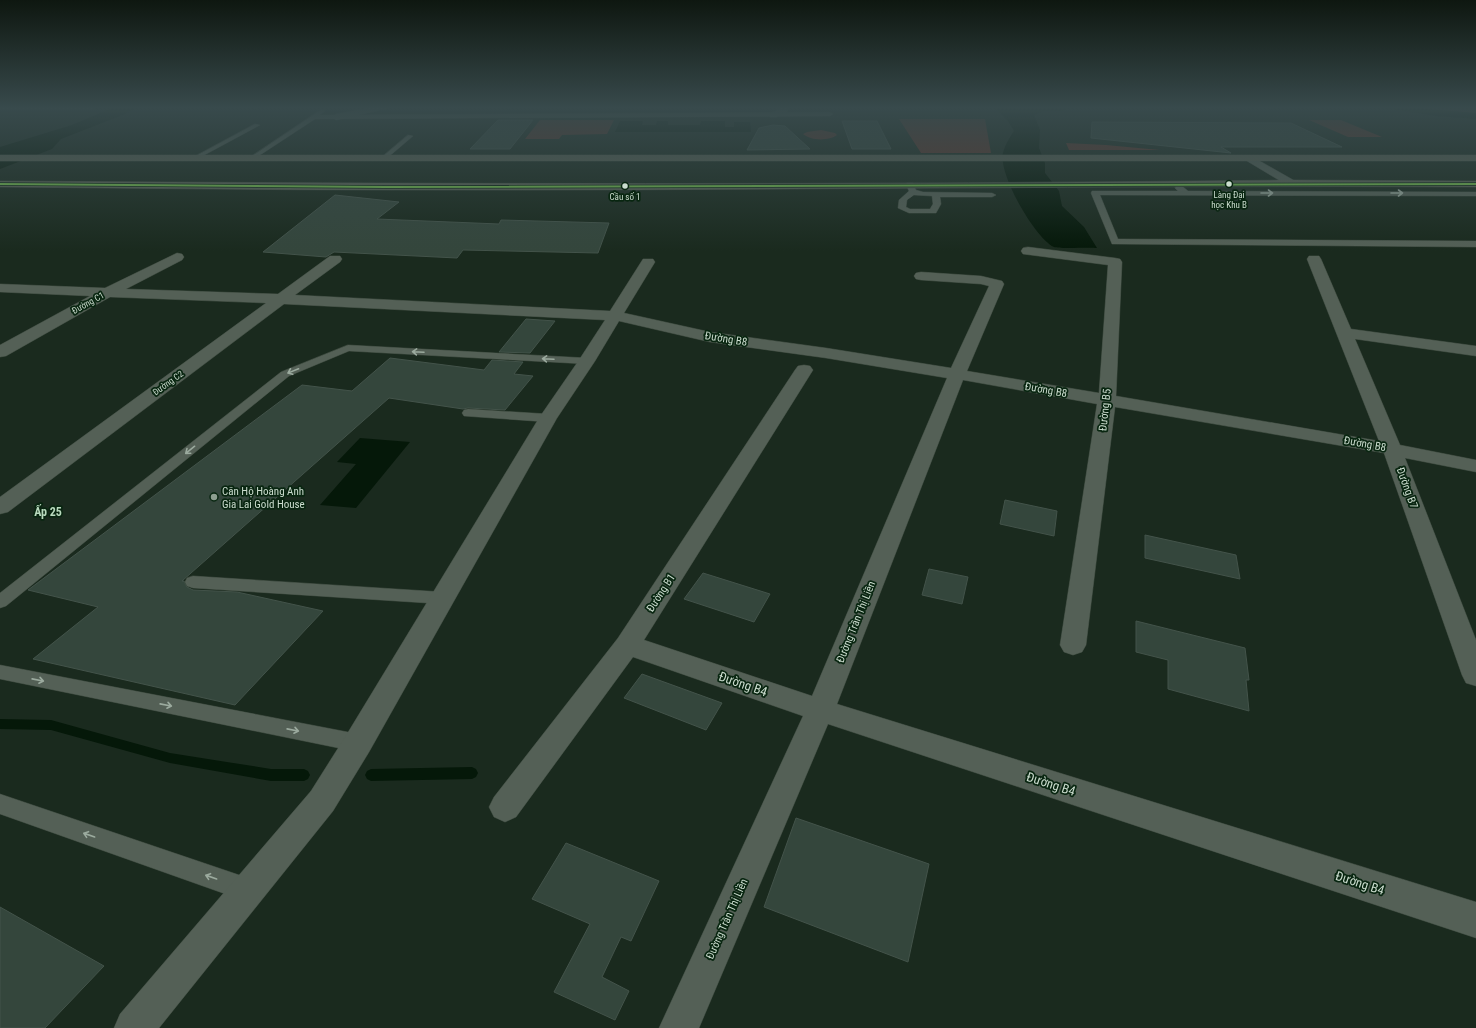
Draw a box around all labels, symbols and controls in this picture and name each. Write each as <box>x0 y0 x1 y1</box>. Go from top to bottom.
marker: Làng Đại học Khu B <box>1224 179 1234 189</box>
marker: Cầu số 1 <box>620 181 630 191</box>
one-way arrow <box>1260 189 1273 197</box>
one-way arrow <box>1390 189 1403 197</box>
place label: Làng Đại học Khu B <box>1211 190 1247 210</box>
place label: Cầu số 1 <box>610 192 640 202</box>
street label: Đường C1 <box>70 290 106 316</box>
street label: Đường B8 <box>704 329 748 349</box>
one-way arrow <box>412 348 425 356</box>
one-way arrow <box>542 355 555 362</box>
one-way arrow <box>287 367 299 375</box>
street label: Đường C2 <box>151 368 186 397</box>
street label: Đường B8 <box>1024 380 1068 400</box>
street label: Đường B5 <box>1096 388 1114 432</box>
street label: Đường B8 <box>1343 434 1387 454</box>
one-way arrow <box>184 445 195 454</box>
street label: Đường B7 <box>1394 466 1420 510</box>
place label: Căn Hộ Hoàng Anh Gia Lai Gold House <box>222 485 305 511</box>
marker: Căn Hộ Hoàng Anh Gia Lai Gold House <box>209 492 219 502</box>
district label: Ấp 25 <box>34 504 62 519</box>
street label: Đường B1 <box>644 572 678 614</box>
street label: Đường Trần Thị Liền <box>834 579 878 665</box>
street label: Đường B4 <box>717 669 770 700</box>
one-way arrow <box>31 676 44 684</box>
one-way arrow <box>159 701 172 709</box>
one-way arrow <box>286 727 299 735</box>
street label: Đường B4 <box>1025 769 1078 799</box>
one-way arrow <box>82 831 95 838</box>
street label: Đường B4 <box>1334 868 1387 898</box>
one-way arrow <box>206 873 218 881</box>
street label: Đường Trần Thị Liền <box>703 877 751 961</box>

